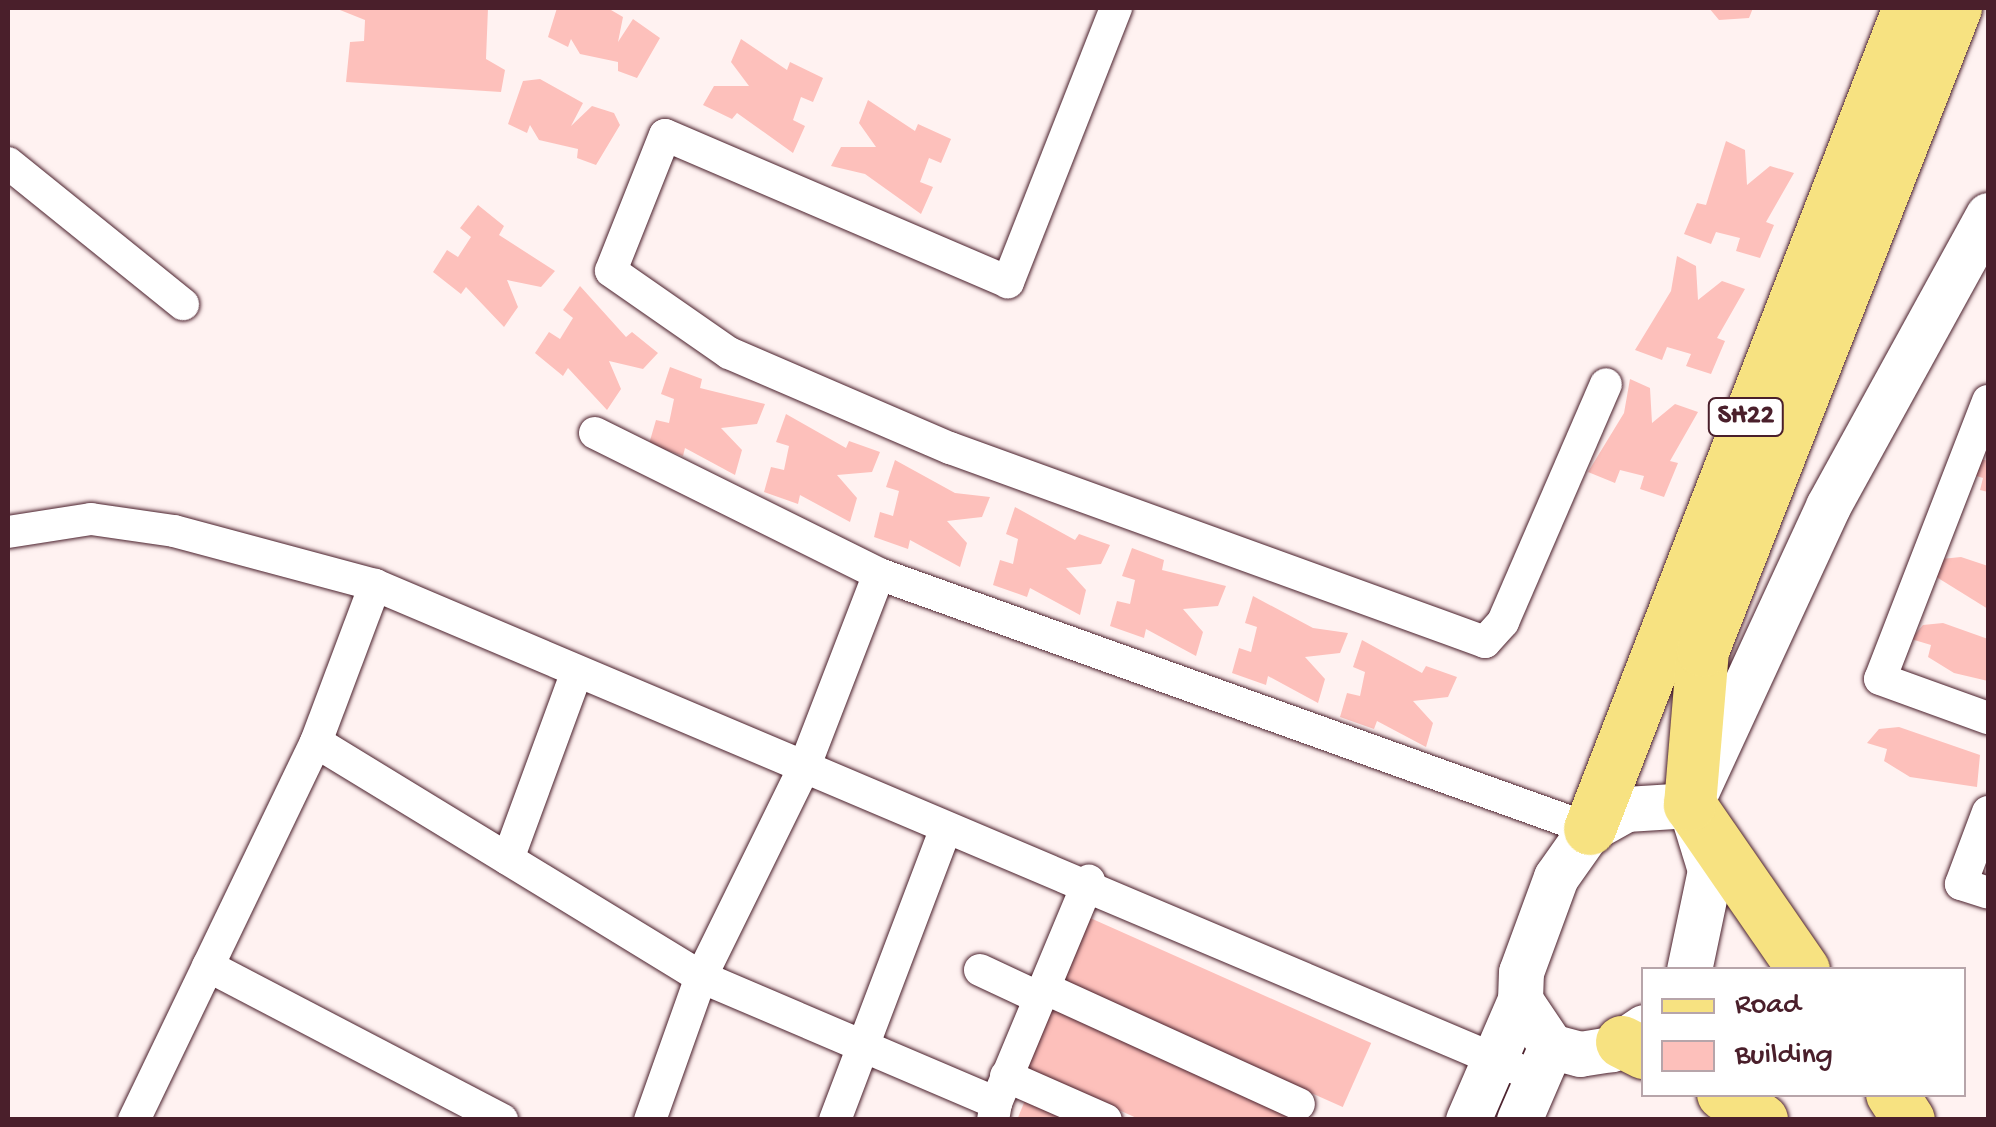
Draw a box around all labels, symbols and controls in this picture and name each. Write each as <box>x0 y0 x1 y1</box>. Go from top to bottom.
road number: SH22 <box>1706 394 1786 440</box>
legend <box>1641 967 1966 1097</box>
text: Road <box>1735 989 1801 1024</box>
text: Building <box>1735 1039 1833 1074</box>

